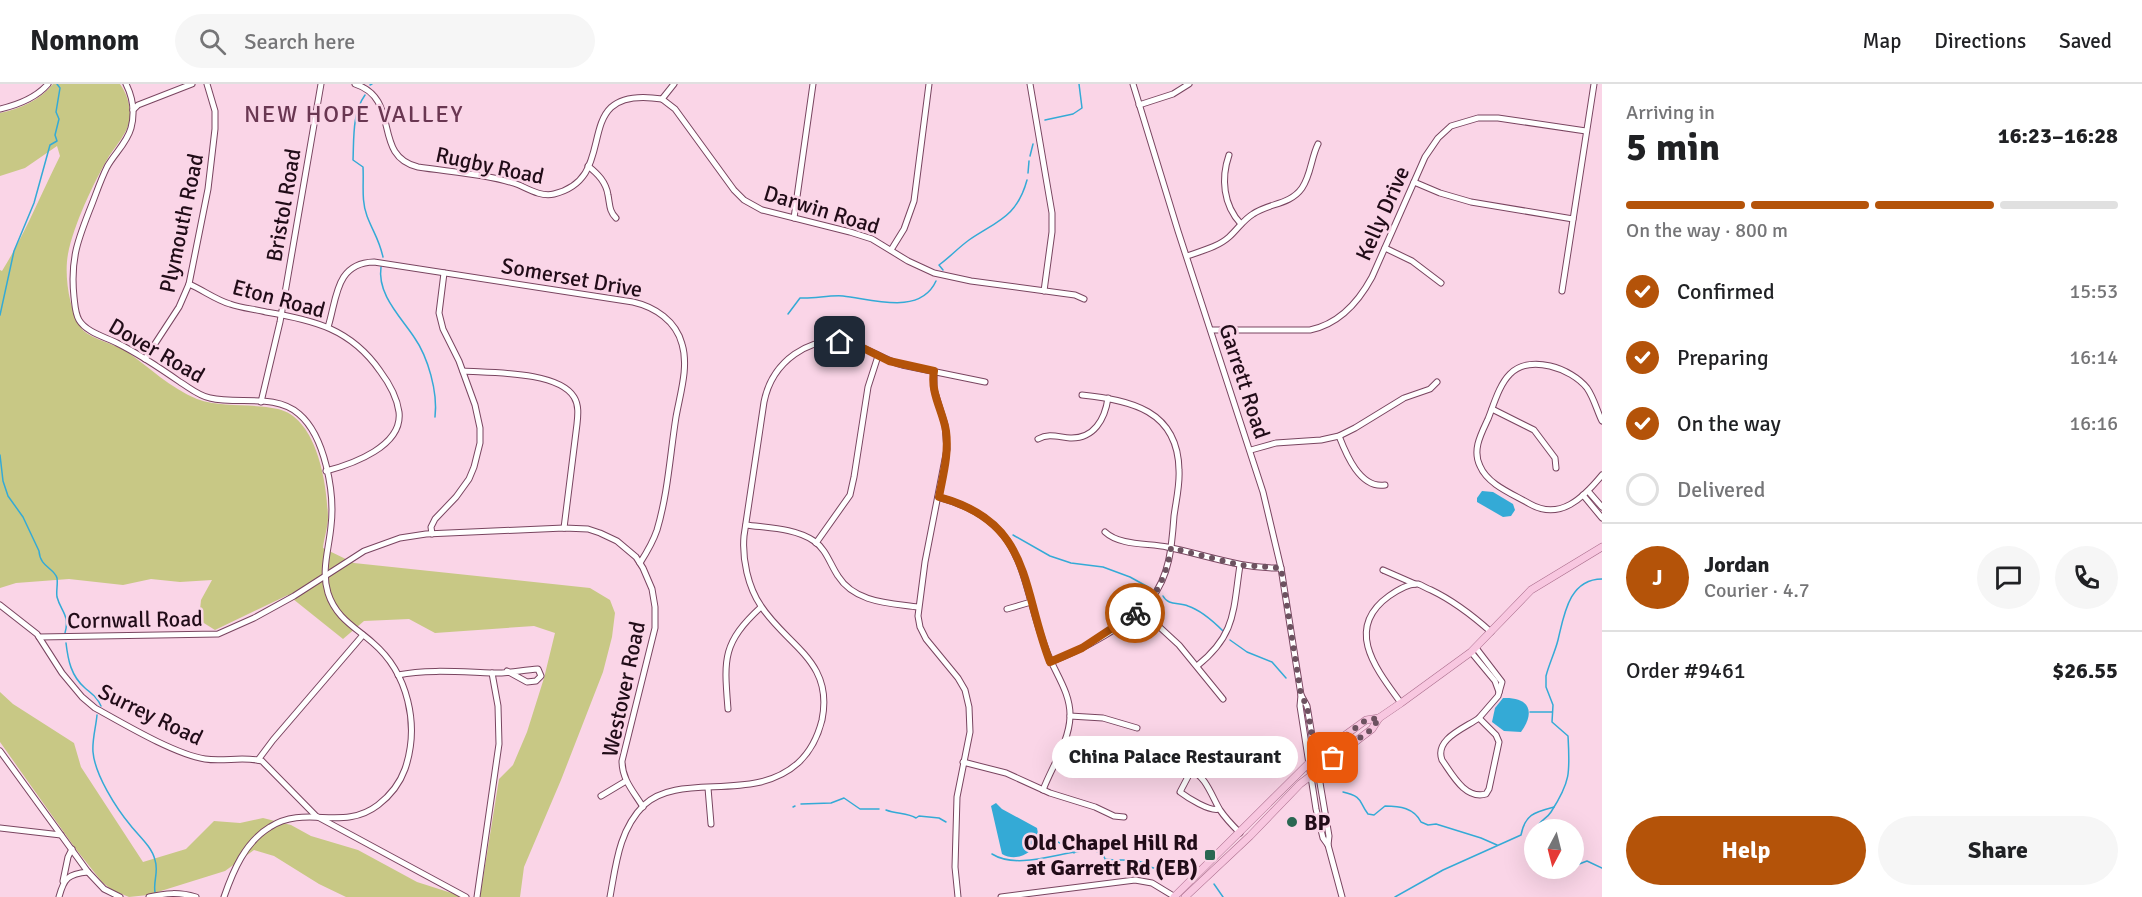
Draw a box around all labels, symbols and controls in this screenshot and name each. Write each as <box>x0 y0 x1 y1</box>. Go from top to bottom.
search box <box>175 14 595 68</box>
text: Nomnom <box>30 24 139 58</box>
icon: search <box>196 25 229 58</box>
text: Search here <box>244 28 355 55</box>
text: Map <box>1863 28 1901 54</box>
text: Directions <box>1934 28 2026 54</box>
text: Saved <box>2059 28 2112 54</box>
district label: NEW HOPE VALLEY <box>244 99 464 129</box>
text: Arriving in <box>1626 100 1715 125</box>
text: 16:23–16:28 <box>1998 122 2118 149</box>
text: 5 min <box>1626 123 1720 171</box>
street label: Rugby Road <box>433 141 547 190</box>
street label: Bristol Road <box>260 146 307 264</box>
street label: Plymouth Road <box>154 151 209 295</box>
street label: Kelly Drive <box>1350 162 1415 265</box>
street label: Darwin Road <box>761 179 883 240</box>
text: On the way · 800 m <box>1626 218 1788 243</box>
street label: Somerset Drive <box>499 252 645 303</box>
street label: Eton Road <box>229 273 328 324</box>
icon: check <box>1626 275 1659 308</box>
text: Confirmed <box>1677 278 1775 305</box>
text: 15:53 <box>2069 279 2118 304</box>
street label: Dover Road <box>104 312 210 389</box>
pin <box>814 316 865 367</box>
street label: Garrett Road <box>1213 320 1276 442</box>
icon: home <box>823 325 856 358</box>
icon: check <box>1626 341 1659 374</box>
text: Preparing <box>1677 344 1769 371</box>
text: 16:14 <box>2069 345 2118 370</box>
icon: check <box>1626 407 1659 440</box>
text: On the way <box>1677 410 1781 437</box>
text: 16:16 <box>2069 411 2118 436</box>
text: Delivered <box>1677 476 1765 503</box>
button: chat <box>1977 546 2040 609</box>
button: phone <box>2055 546 2118 609</box>
text: Jordan <box>1704 551 1770 578</box>
text: J <box>1652 564 1663 591</box>
text: Courier · 4.7 <box>1704 578 1810 603</box>
courier <box>1105 583 1165 643</box>
icon: bike <box>1119 597 1152 630</box>
street label: Cornwall Road <box>67 605 203 634</box>
street label: Westover Road <box>596 619 651 759</box>
text: Order #9461 <box>1626 657 1746 684</box>
text: $26.55 <box>2052 657 2118 684</box>
street label: Surrey Road <box>94 678 207 751</box>
pin <box>1307 732 1358 783</box>
callout: China Palace Restaurant <box>1051 737 1297 779</box>
icon: bag <box>1316 741 1349 774</box>
text: China Palace Restaurant <box>1069 744 1281 769</box>
place label: BP <box>1304 809 1331 836</box>
marker: BP <box>1285 815 1299 829</box>
button: Help <box>1626 816 1866 885</box>
button: Share <box>1878 816 2118 885</box>
north arrow <box>1524 819 1584 879</box>
map controls <box>1524 819 1584 879</box>
place label: Old Chapel Hill Rd at Garrett Rd (EB) <box>1024 829 1198 881</box>
marker: Old Chapel Hill Rd at Garrett Rd (EB) <box>1203 848 1217 862</box>

